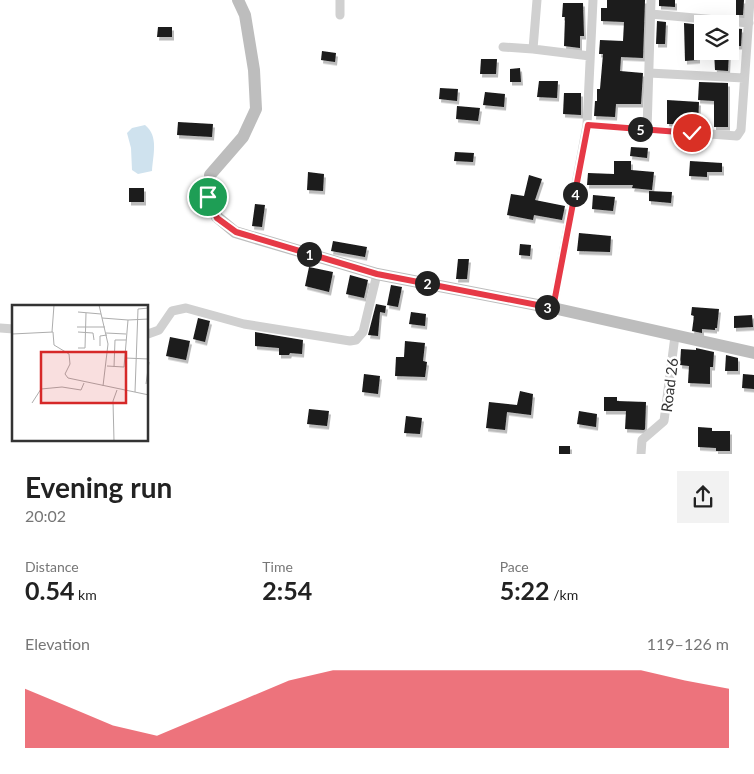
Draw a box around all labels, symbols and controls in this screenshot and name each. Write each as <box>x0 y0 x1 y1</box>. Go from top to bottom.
map controls <box>694 15 739 60</box>
button: layers <box>694 15 739 60</box>
pin <box>671 112 713 154</box>
pin: 5 <box>628 116 652 142</box>
icon: check <box>678 119 706 147</box>
text: 5 <box>636 121 645 138</box>
pin <box>187 176 229 218</box>
pin: 4 <box>562 182 588 206</box>
icon: arrive <box>194 183 222 211</box>
text: 4 <box>571 186 580 203</box>
pin: 1 <box>296 242 322 266</box>
text: 1 <box>305 246 314 263</box>
pin: 2 <box>414 270 440 296</box>
text: 2 <box>423 275 432 292</box>
pin: 3 <box>534 294 560 320</box>
text: 3 <box>543 299 552 316</box>
inset map <box>12 305 149 442</box>
street label: Road 26 <box>657 357 681 413</box>
text: Evening run <box>25 470 172 504</box>
button: share <box>677 471 729 523</box>
text: 20:02 <box>25 506 66 525</box>
text: Distance <box>25 558 79 575</box>
text: Time <box>262 558 293 575</box>
text: Pace <box>500 558 529 575</box>
text: 0.54 <box>25 575 74 605</box>
text: 2:54 <box>262 575 312 605</box>
text: 5:22 <box>500 575 550 605</box>
text: km <box>74 586 97 603</box>
text: /km <box>550 586 578 603</box>
text: Elevation <box>25 634 90 653</box>
text: 119–126 m <box>647 634 729 653</box>

